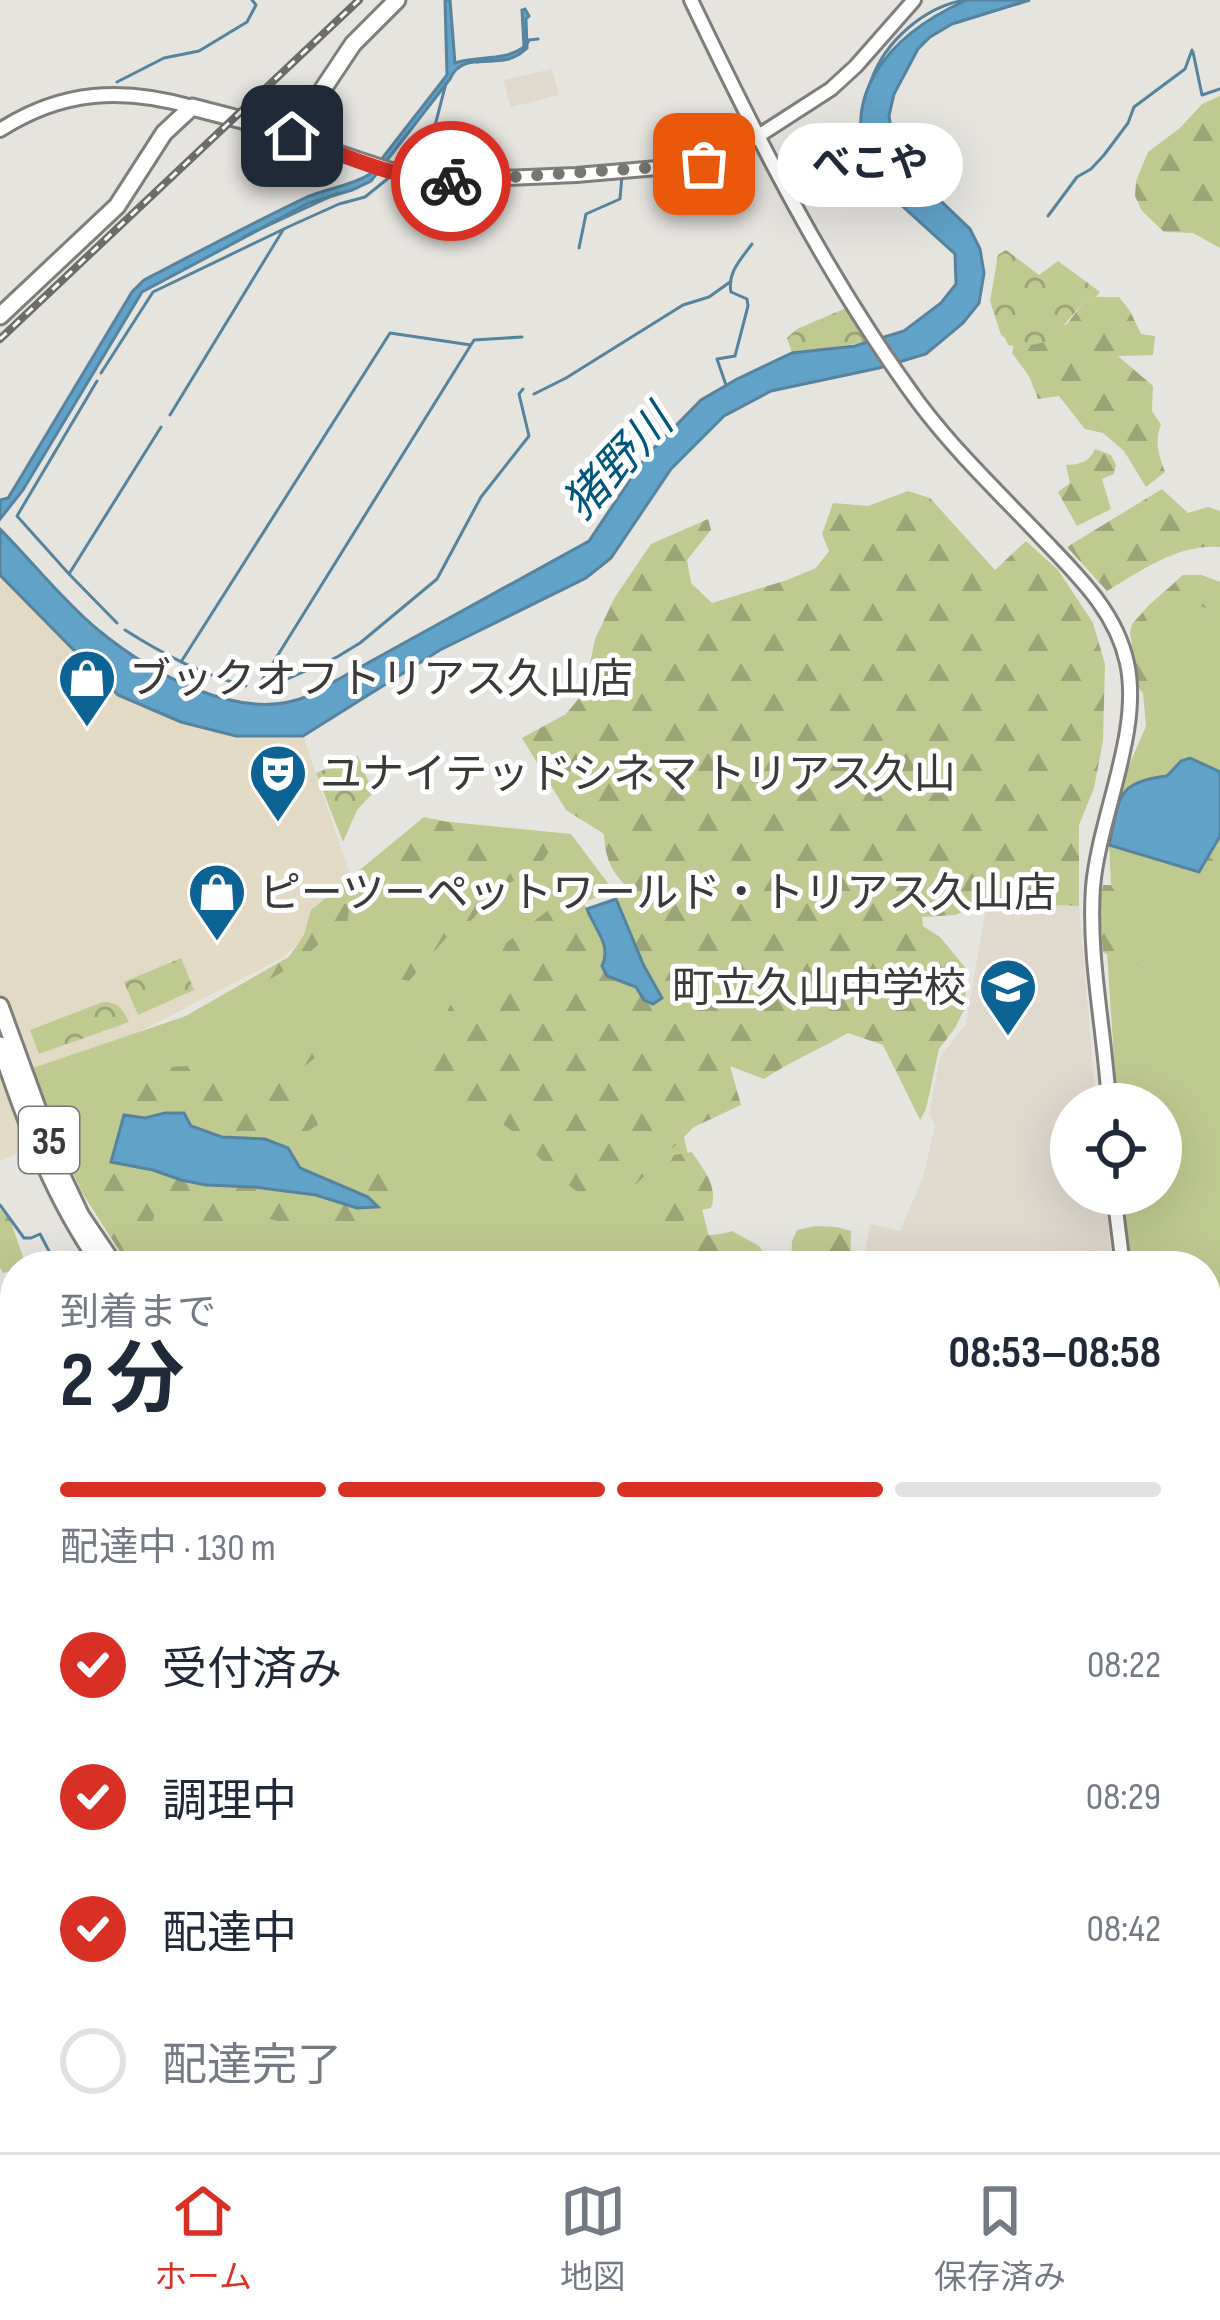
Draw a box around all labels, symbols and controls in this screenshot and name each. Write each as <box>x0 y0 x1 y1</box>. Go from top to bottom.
pin <box>241 85 343 187</box>
icon: home <box>259 103 325 169</box>
pin <box>653 113 755 215</box>
courier <box>391 121 511 241</box>
callout: べこや <box>776 122 962 206</box>
icon: bag <box>671 131 737 197</box>
text: べこや <box>811 141 929 188</box>
icon: bike <box>418 148 484 214</box>
water label: 猪野川 <box>553 393 688 532</box>
shop icon: ブックオフトリアス久山店 <box>56 647 118 729</box>
place label: ブックオフトリアス久山店 <box>129 655 633 706</box>
theatre icon: ユナイテッドシネマ トリアス久山 <box>247 742 309 824</box>
place label: ユナイテッドシネマ トリアス久山 <box>320 750 956 801</box>
shop icon: ピーツーペットワールド・トリアス久山店 <box>186 861 248 943</box>
place label: ピーツーペットワールド・トリアス久山店 <box>259 869 1056 920</box>
school or university icon: 町立久山中学校 <box>977 956 1039 1038</box>
place label: 町立久山中学校 <box>672 964 966 1015</box>
map controls <box>1050 1083 1182 1215</box>
button: locate <box>1050 1083 1182 1215</box>
road number: 35 <box>19 1107 79 1173</box>
text: 到着まで <box>60 1290 216 1337</box>
text: 08:53–08:58 <box>949 1326 1161 1381</box>
text: 2 分 <box>60 1335 184 1428</box>
text: 配達中 · 130 m <box>60 1525 276 1572</box>
icon: check <box>60 1632 126 1698</box>
text: 08:22 <box>1087 1642 1161 1689</box>
text: 受付済み <box>162 1643 342 1698</box>
icon: check <box>60 1764 126 1830</box>
text: 08:29 <box>1086 1774 1161 1821</box>
text: 調理中 <box>162 1775 297 1830</box>
icon: check <box>60 1896 126 1962</box>
text: 08:42 <box>1087 1906 1161 1953</box>
text: 配達中 <box>162 1907 297 1962</box>
text: 配達完了 <box>162 2039 342 2094</box>
tab: ホーム <box>154 2178 252 2298</box>
tab: 地図 <box>560 2178 626 2298</box>
tab: 保存済み <box>934 2178 1066 2298</box>

